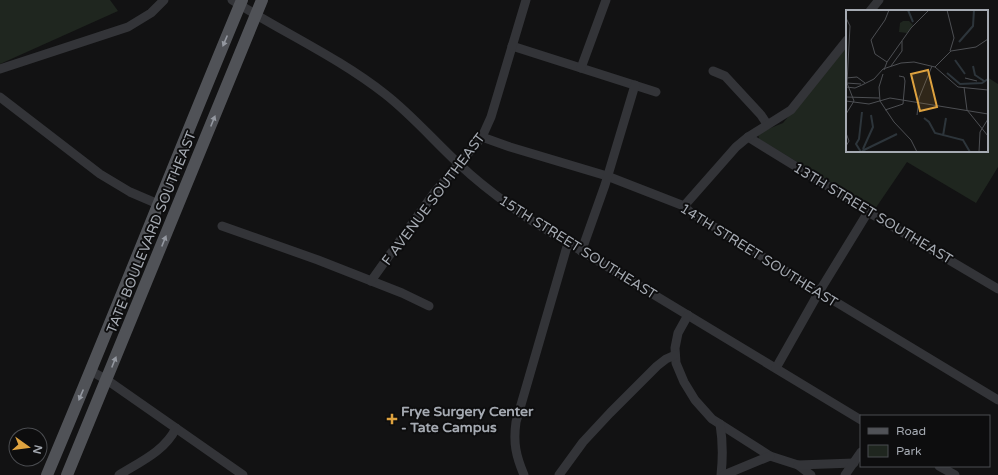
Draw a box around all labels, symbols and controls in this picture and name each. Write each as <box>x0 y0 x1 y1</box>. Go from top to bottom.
inset map <box>846 10 988 152</box>
one-way arrow <box>222 36 228 47</box>
one-way arrow <box>210 114 216 126</box>
street label: TATE BOULEVARD SOUTHEAST <box>103 128 200 336</box>
street label: F AVENUE SOUTHEAST <box>378 130 489 269</box>
street label: 13TH STREET SOUTHEAST <box>790 159 956 268</box>
street label: 15TH STREET SOUTHEAST <box>496 192 660 303</box>
street label: 14TH STREET SOUTHEAST <box>677 200 841 311</box>
one-way arrow <box>161 235 167 247</box>
one-way arrow <box>112 355 118 367</box>
one-way arrow <box>78 389 84 401</box>
place label: Frye Surgery Center - Tate Campus <box>401 403 534 436</box>
marker: Frye Surgery Center - Tate Campus <box>386 413 398 425</box>
legend <box>860 415 990 467</box>
text: Road <box>896 424 926 438</box>
north arrow <box>8 427 48 467</box>
text: N <box>30 443 45 455</box>
text: Park <box>896 444 922 458</box>

